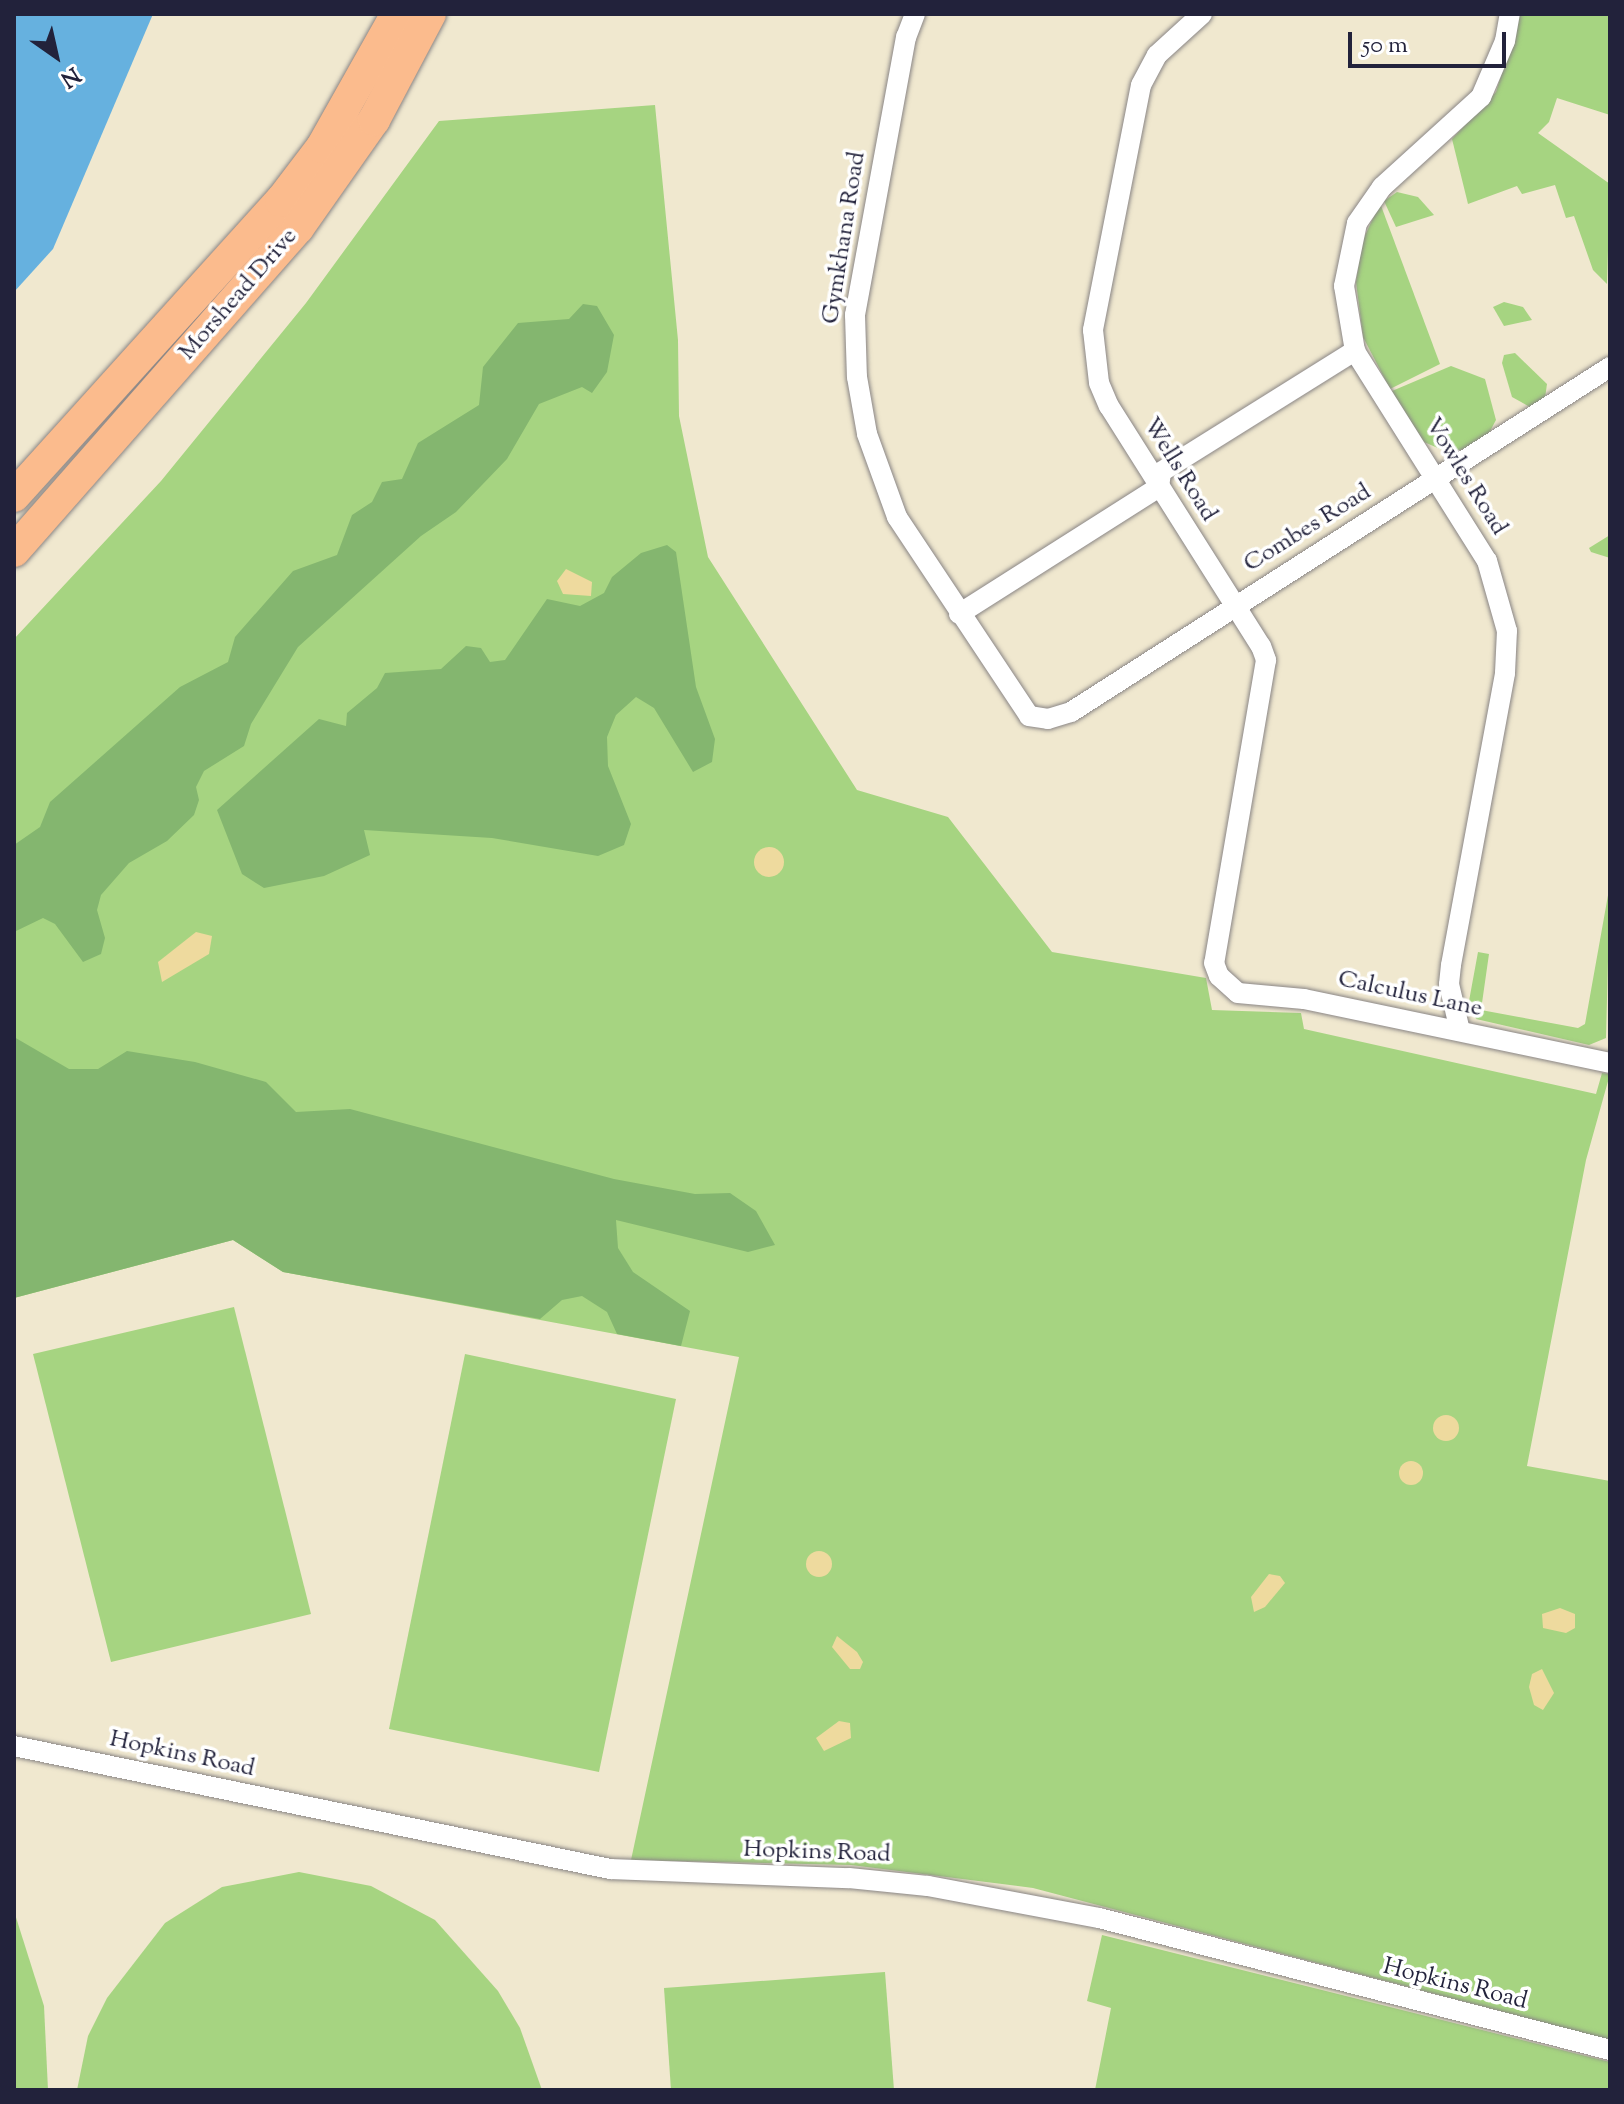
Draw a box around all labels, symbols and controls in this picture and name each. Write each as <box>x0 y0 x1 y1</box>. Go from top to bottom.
north arrow <box>16 16 96 96</box>
scale bar <box>1352 16 1510 66</box>
text: 50 m <box>1362 29 1408 63</box>
text: N <box>53 58 86 94</box>
street label: Gymkhana Road <box>817 150 873 326</box>
street label: Morshead Drive <box>174 223 304 367</box>
street label: Wells Road <box>1136 413 1222 527</box>
street label: Vowles Road <box>1417 413 1513 541</box>
street label: Combes Road <box>1239 479 1377 579</box>
street label: Calculus Lane <box>1335 966 1485 1024</box>
street label: Hopkins Road <box>107 1726 257 1784</box>
street label: Hopkins Road <box>743 1836 891 1870</box>
street label: Hopkins Road <box>1380 1953 1530 2017</box>

